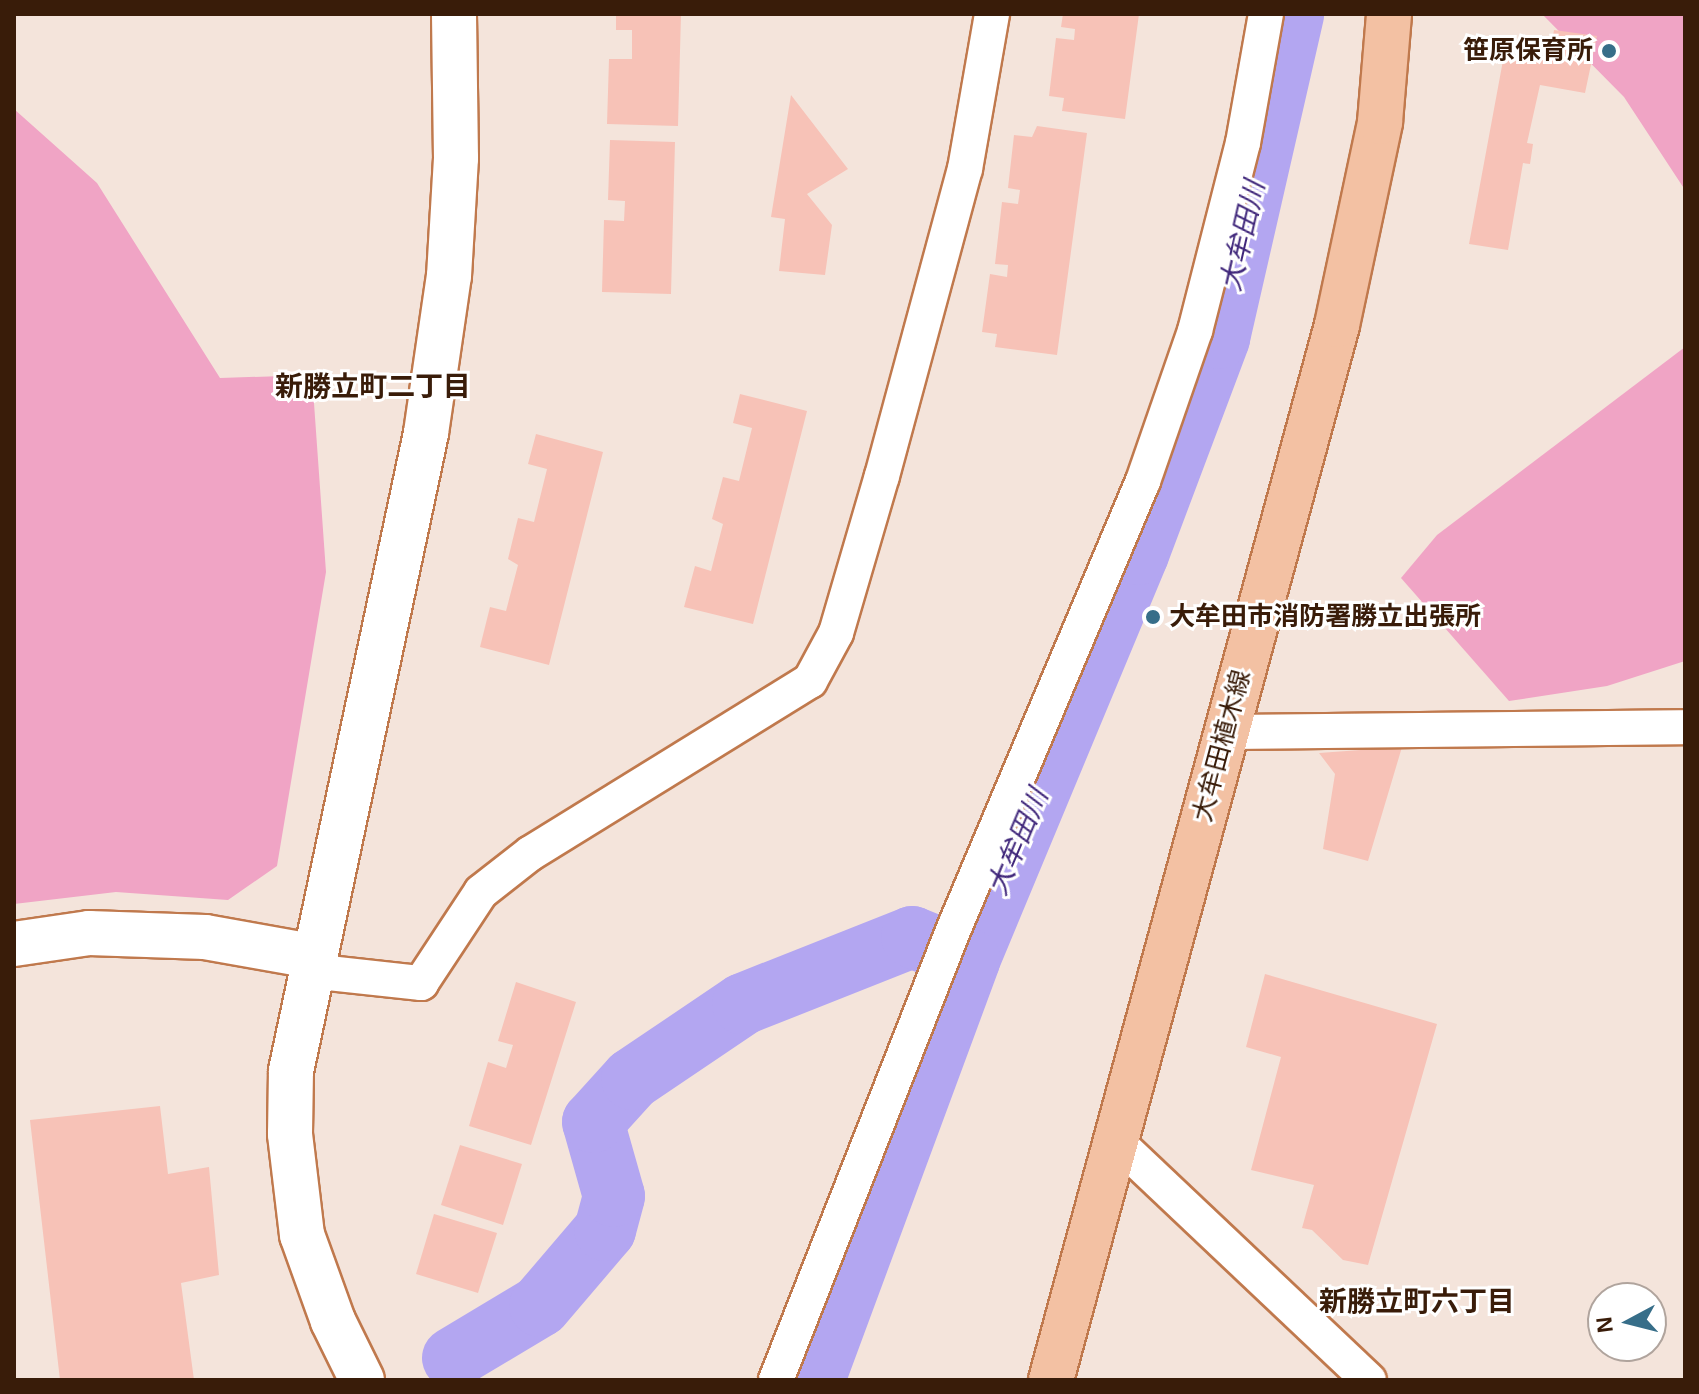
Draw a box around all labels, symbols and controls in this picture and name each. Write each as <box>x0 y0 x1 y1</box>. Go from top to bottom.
place label: 笹原保育所 <box>1463 35 1593 67</box>
marker: 笹原保育所 <box>1600 42 1618 60</box>
water label: 大牟田川 <box>1214 178 1272 294</box>
district label: 新勝立町二丁目 <box>275 370 471 404</box>
place label: 大牟田市消防署勝立出張所 <box>1169 601 1481 633</box>
marker: 大牟田市消防署勝立出張所 <box>1144 608 1162 626</box>
street label: 大牟田植木線 <box>1187 667 1257 825</box>
water label: 大牟田川 <box>981 784 1055 900</box>
north arrow <box>1587 1282 1667 1362</box>
district label: 新勝立町六丁目 <box>1319 1285 1515 1319</box>
text: N <box>1591 1315 1618 1334</box>

